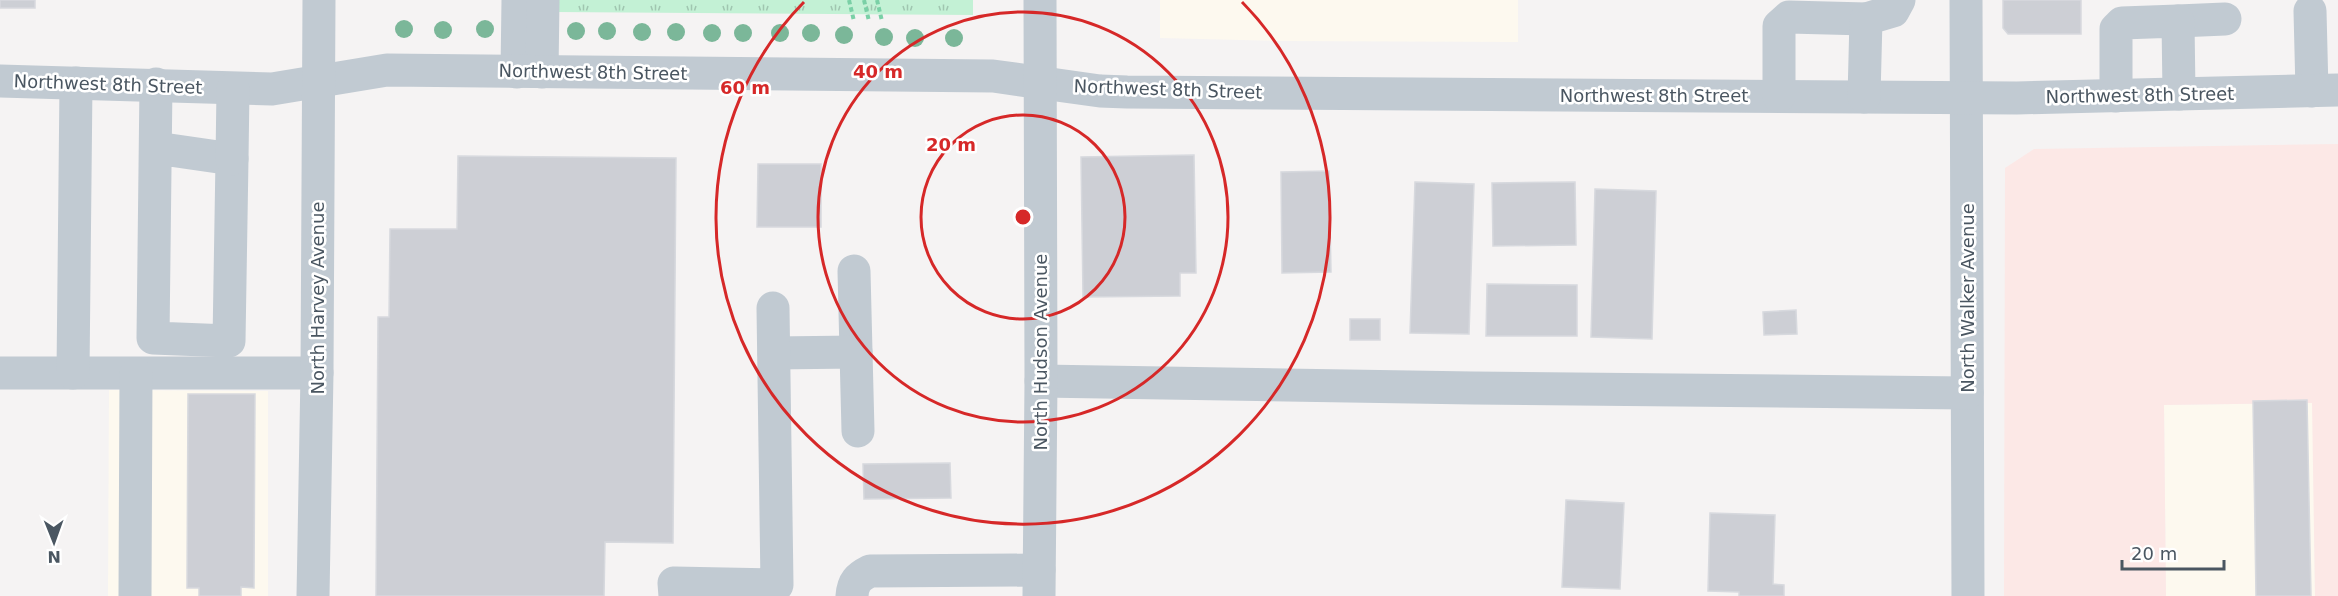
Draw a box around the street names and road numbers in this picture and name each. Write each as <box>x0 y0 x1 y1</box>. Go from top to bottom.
street label: Northwest 8th Street <box>499 60 687 84</box>
street label: Northwest 8th Street <box>13 70 203 98</box>
street label: Northwest 8th Street <box>1073 75 1263 103</box>
street label: Northwest 8th Street <box>2046 83 2234 107</box>
street label: Northwest 8th Street <box>1560 85 1748 106</box>
street label: North Harvey Avenue <box>307 201 328 395</box>
street label: North Walker Avenue <box>1957 203 1978 393</box>
street label: North Hudson Avenue <box>1030 254 1051 450</box>

